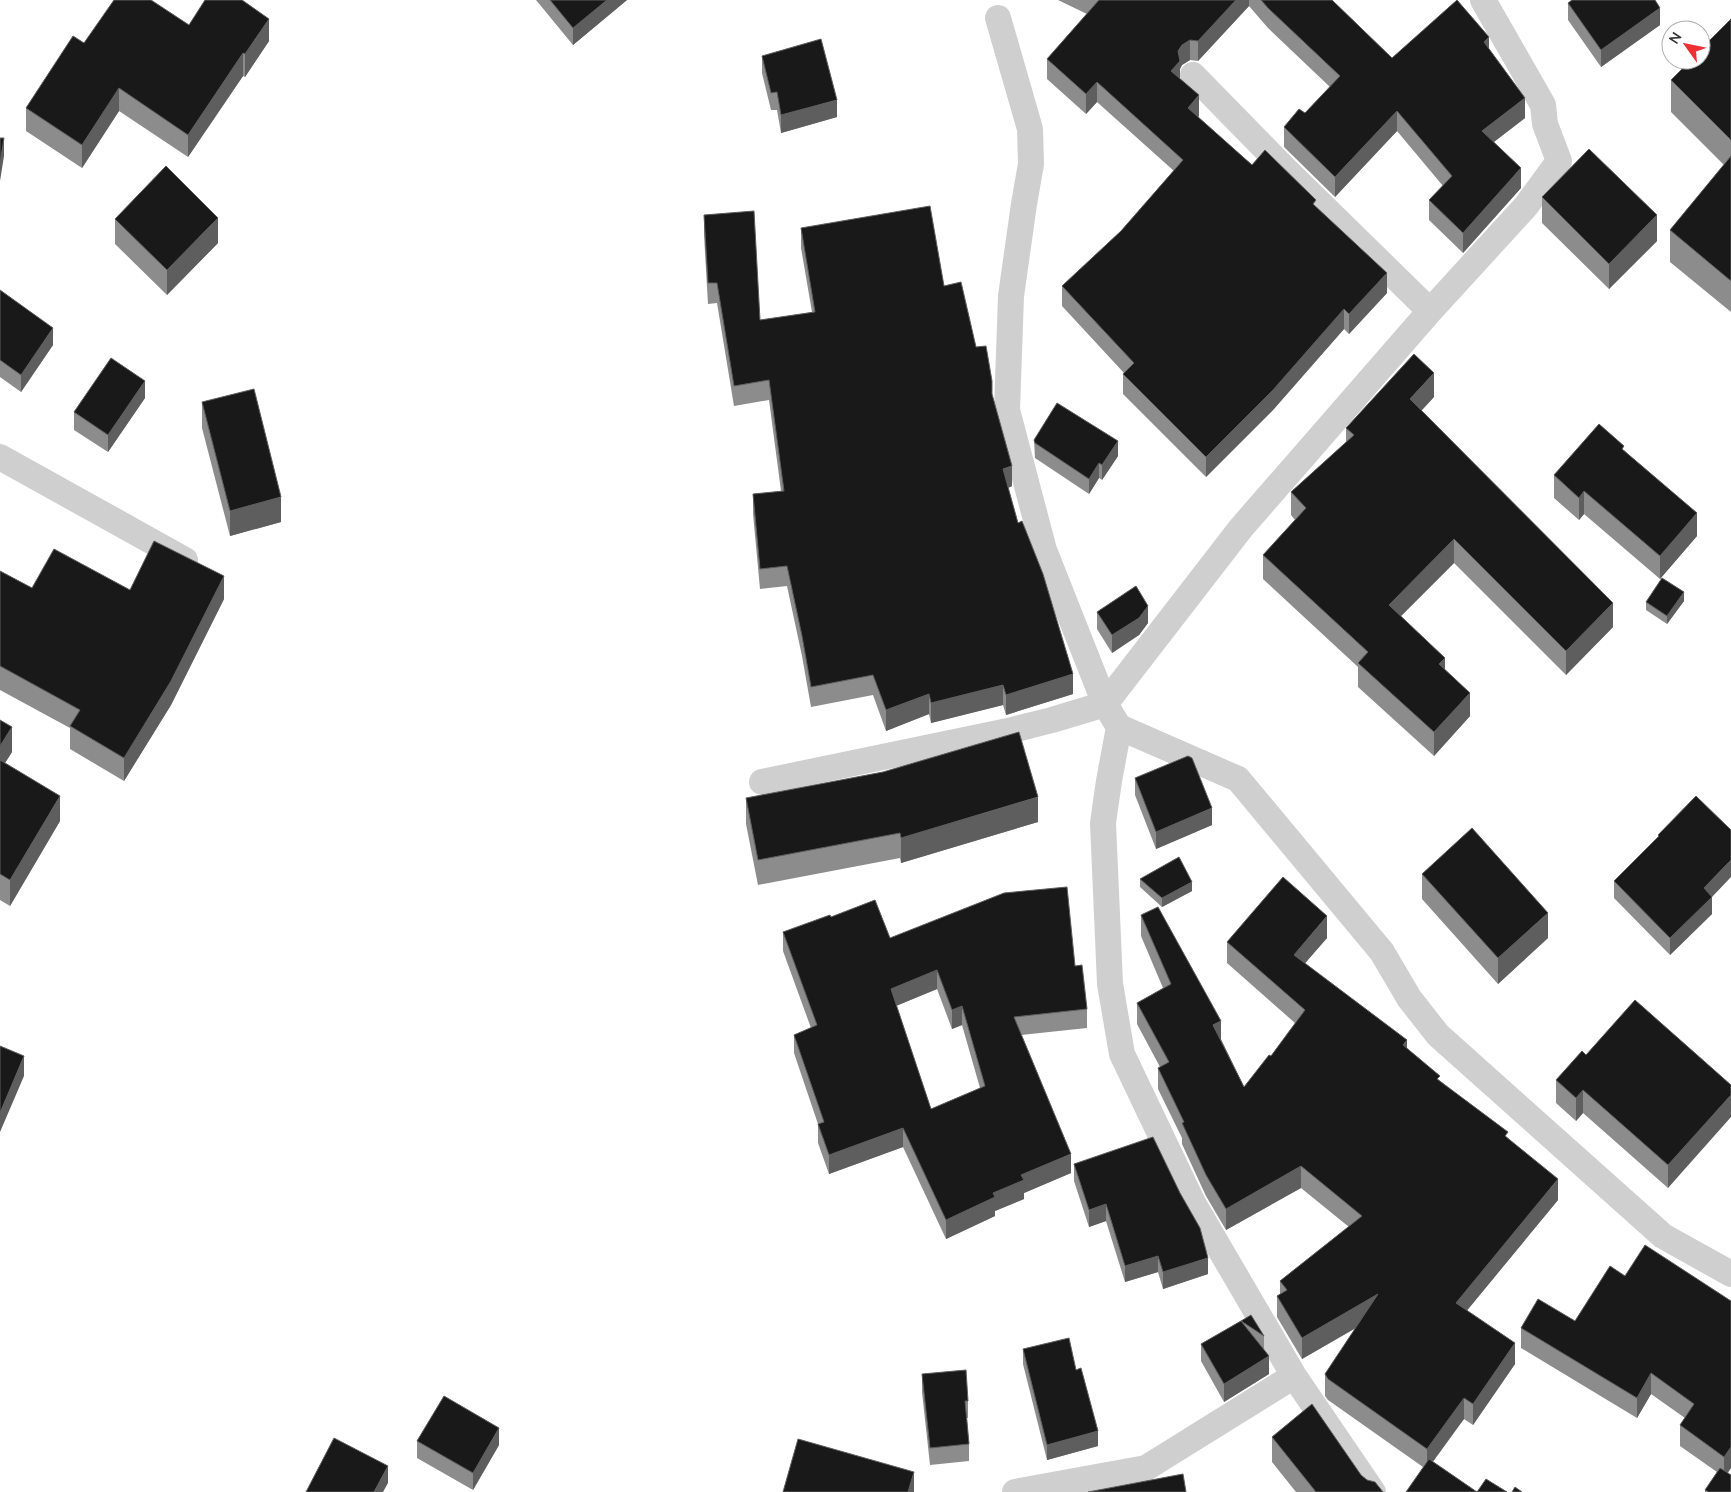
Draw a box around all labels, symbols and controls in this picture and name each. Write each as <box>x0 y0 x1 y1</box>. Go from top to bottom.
north arrow <box>1661 20 1711 70</box>
text: N <box>1665 29 1686 48</box>

